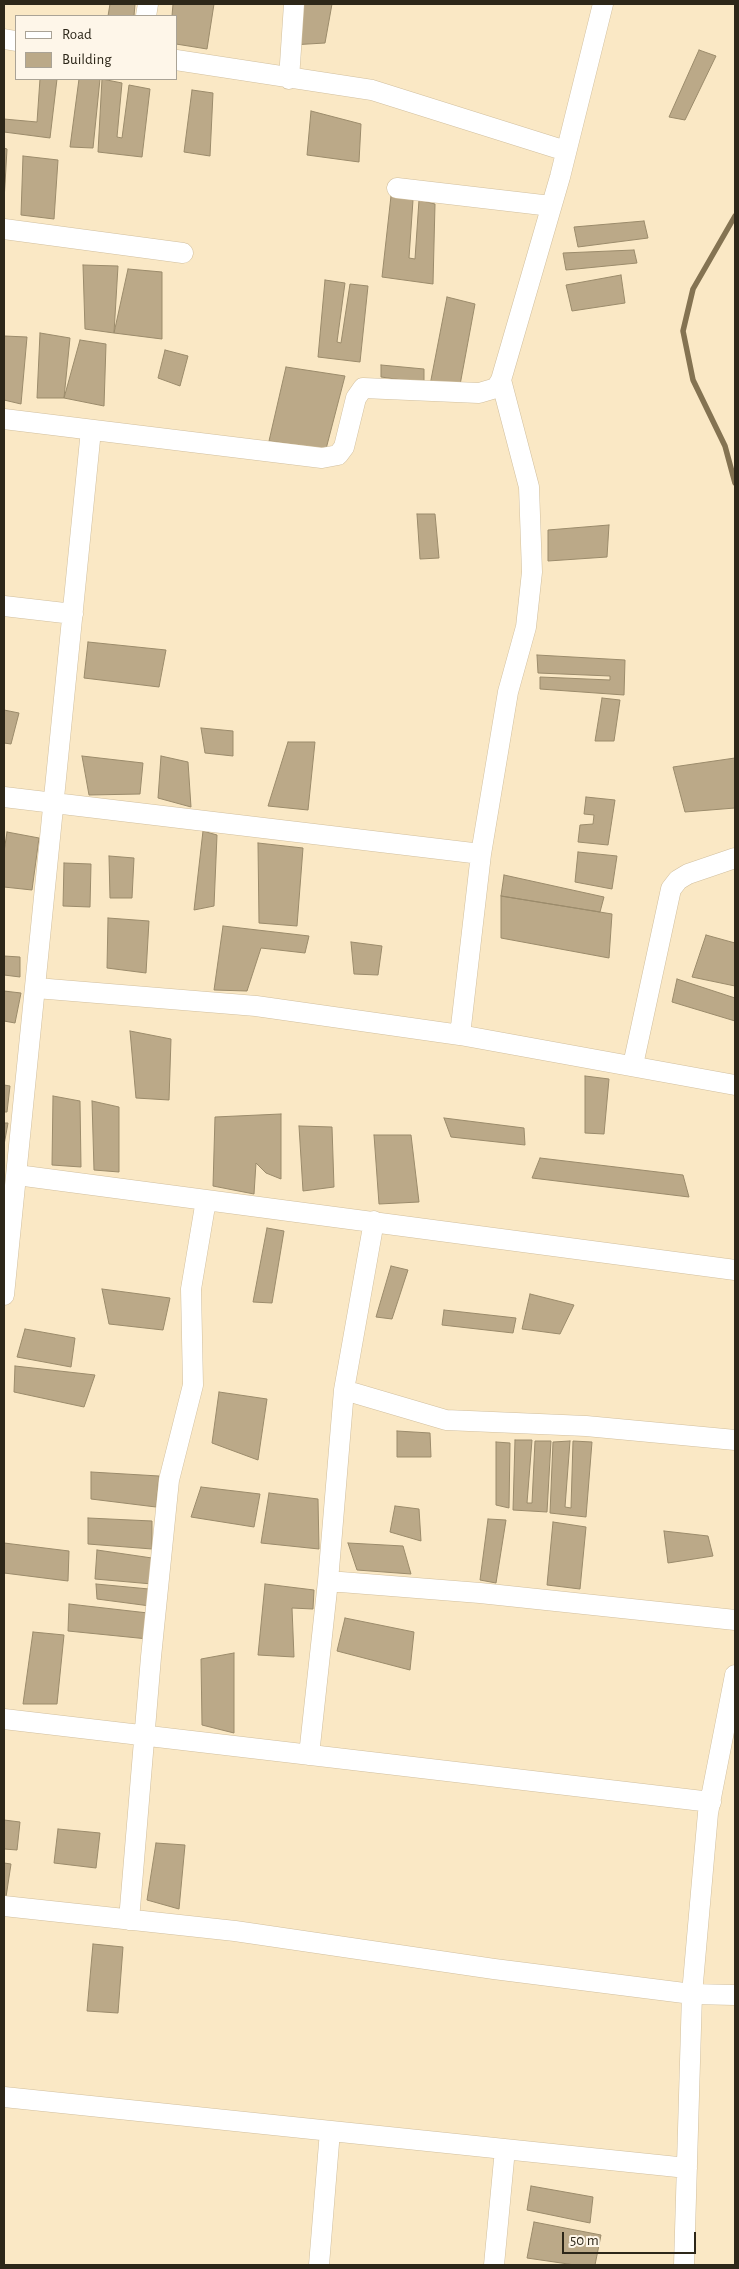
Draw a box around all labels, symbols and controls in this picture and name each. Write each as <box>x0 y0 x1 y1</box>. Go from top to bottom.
legend <box>15 15 178 80</box>
text: Road <box>62 27 92 42</box>
text: Building <box>62 52 112 67</box>
scale bar <box>564 2222 698 2254</box>
text: 50 m <box>570 2233 599 2248</box>

